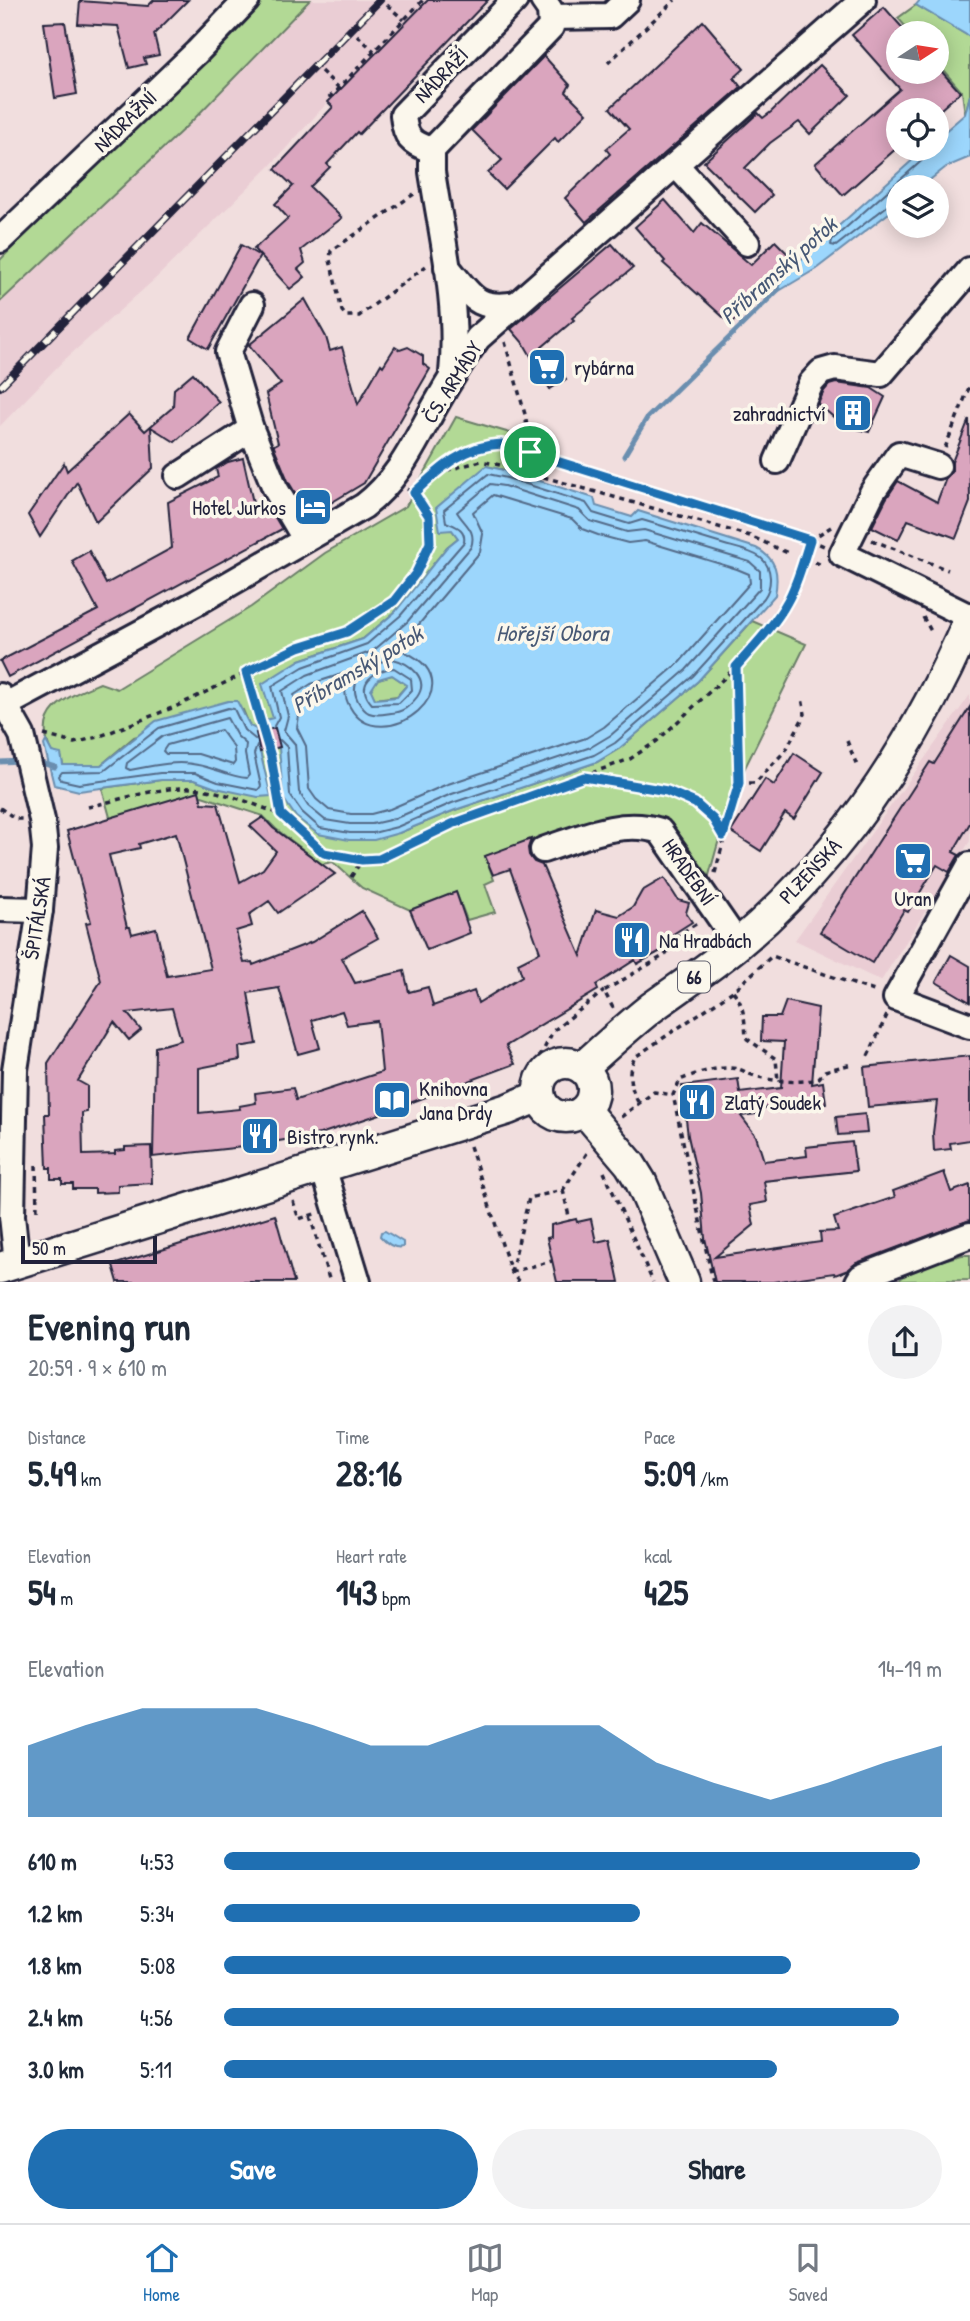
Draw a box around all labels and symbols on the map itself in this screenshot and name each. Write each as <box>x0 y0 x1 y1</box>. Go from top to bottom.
north arrow <box>886 21 948 84</box>
street label: NÁDRAŽÍ <box>407 41 475 109</box>
street label: NÁDRAŽNÍ <box>87 83 163 159</box>
water label: Příbramský potok <box>713 208 846 332</box>
street label: ČS. ARMÁDY <box>415 335 489 429</box>
supermarket icon: rybárna <box>526 346 568 388</box>
place label: rybárna <box>574 353 634 382</box>
building icon: zahradnictví <box>832 392 874 434</box>
place label: zahradnictví <box>733 399 826 428</box>
pin <box>500 422 560 482</box>
hotel icon: Hotel Jurkos <box>292 486 334 528</box>
place label: Hotel Jurkos <box>192 493 286 522</box>
water label: Příbramský potok <box>286 617 431 721</box>
water label: Hořejší Obora <box>496 617 610 648</box>
street label: PLZEŇSKÁ <box>772 832 848 910</box>
street label: HRADEBNÍ <box>655 833 723 911</box>
supermarket icon: Uran <box>892 840 934 882</box>
street label: ŠPITÁLSKÁ <box>16 875 58 961</box>
place label: Uran <box>894 884 932 913</box>
restaurant icon: Na Hradbách <box>611 919 653 961</box>
place label: Na Hradbách <box>659 926 752 955</box>
road number: 66 <box>678 962 710 993</box>
place label: Knihovna Jana Drdy <box>419 1074 493 1127</box>
library icon: Knihovna Jana Drdy <box>371 1079 413 1121</box>
restaurant icon: Zlatý Soudek <box>676 1081 718 1123</box>
place label: Zlatý Soudek <box>724 1088 821 1117</box>
restaurant icon: Bistro rynk. <box>239 1115 281 1157</box>
place label: Bistro rynk. <box>287 1122 379 1151</box>
scale bar <box>21 1232 158 1264</box>

